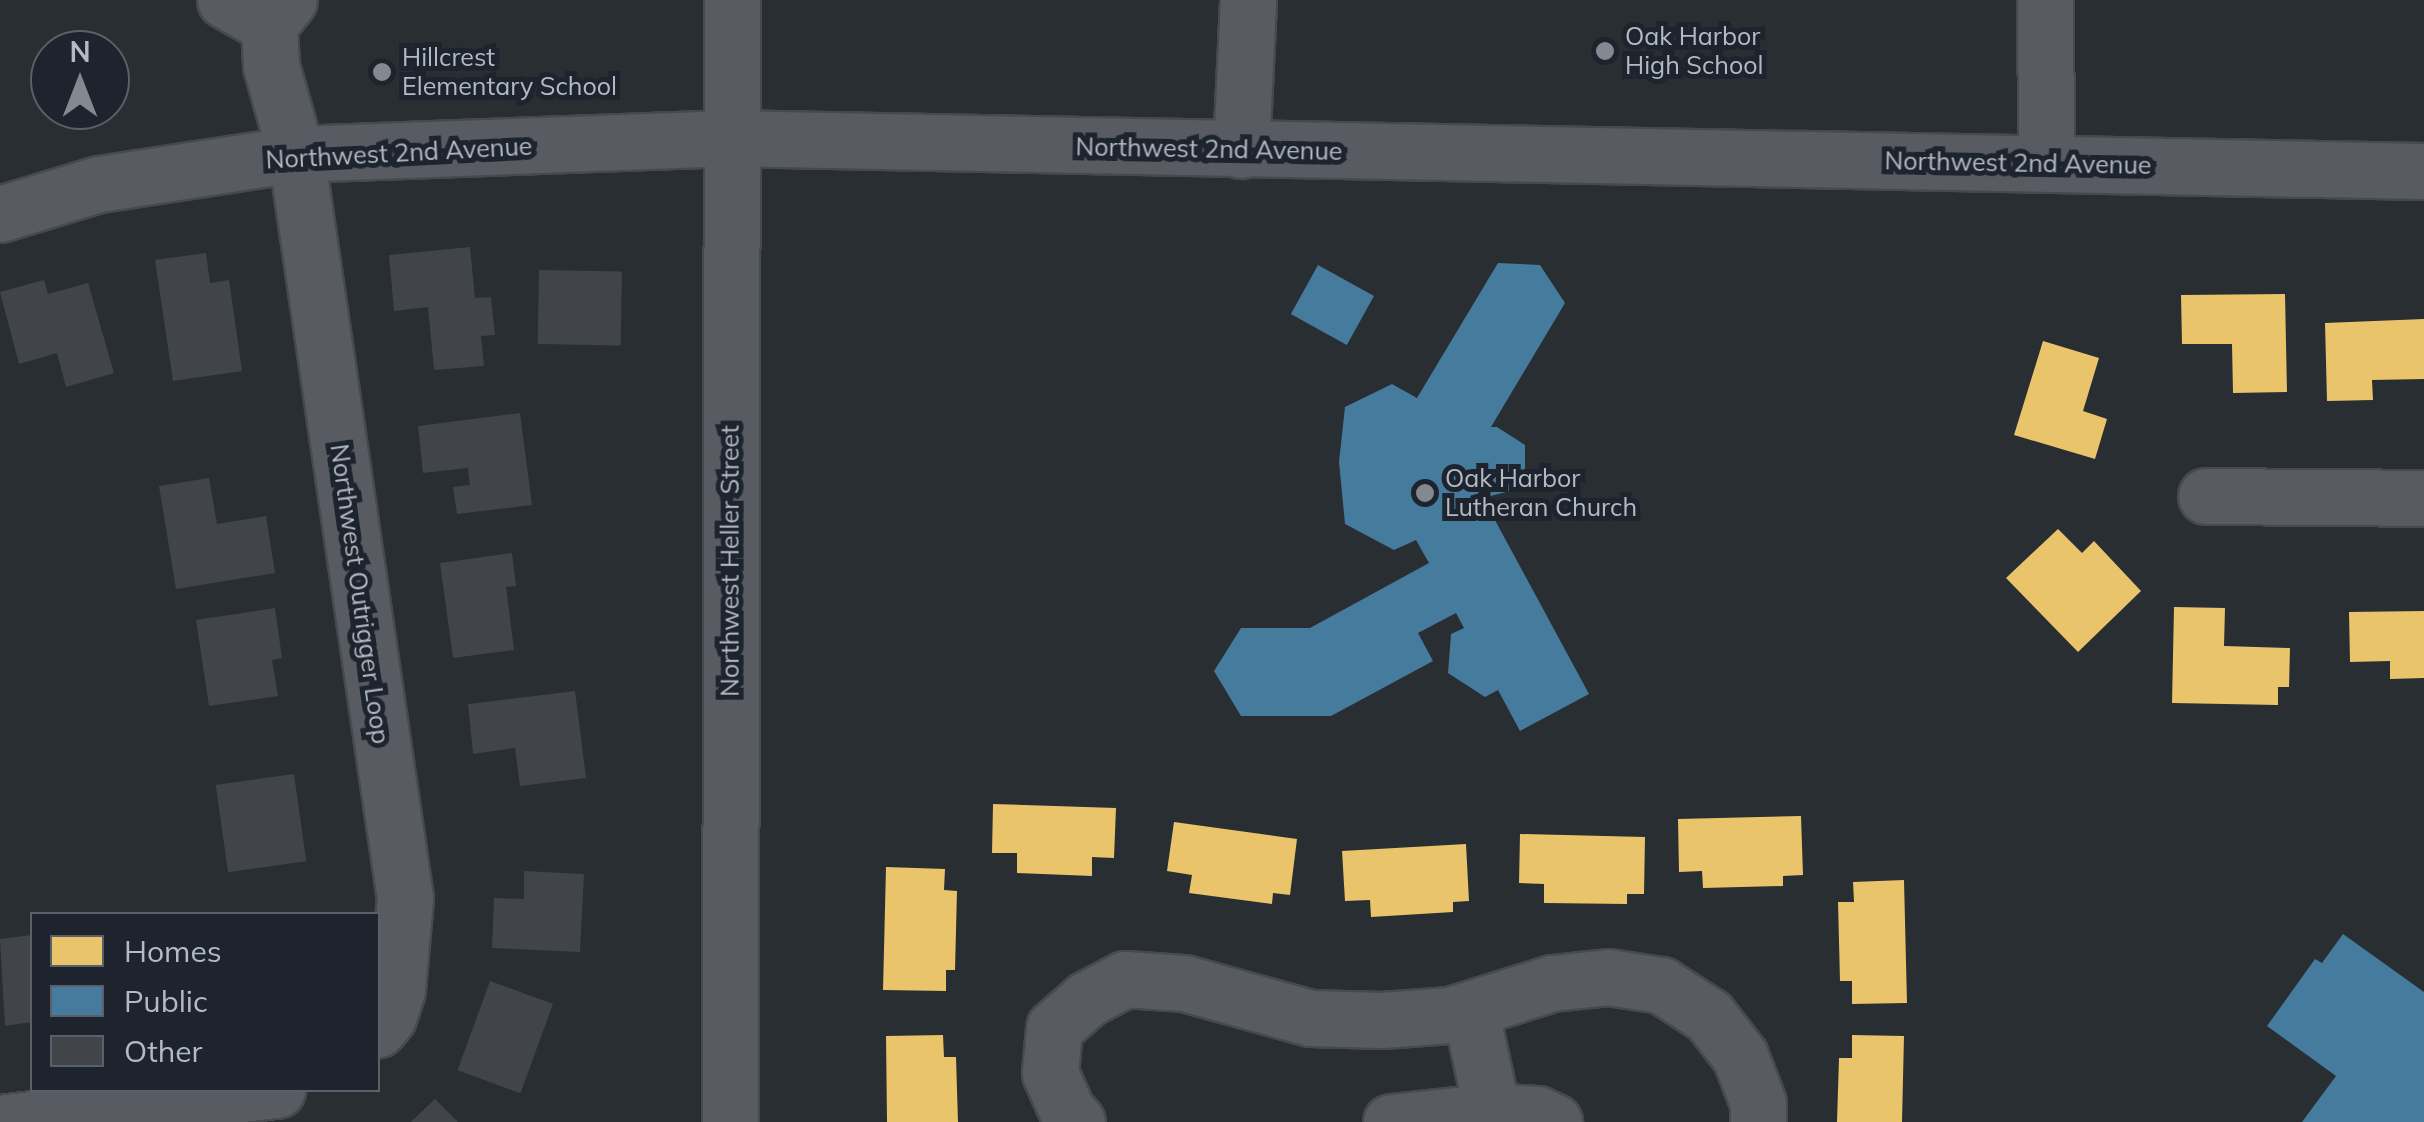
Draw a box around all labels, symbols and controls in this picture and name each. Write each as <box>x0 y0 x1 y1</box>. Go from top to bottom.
place label: Oak Harbor High School <box>1625 22 1763 81</box>
north arrow <box>30 30 130 130</box>
text: N <box>69 34 91 69</box>
marker: Oak Harbor High School <box>1594 40 1616 62</box>
place label: Hillcrest Elementary School <box>402 43 617 102</box>
marker: Hillcrest Elementary School <box>371 61 393 83</box>
street label: Northwest 2nd Avenue <box>265 131 533 175</box>
street label: Northwest 2nd Avenue <box>1075 132 1343 166</box>
street label: Northwest 2nd Avenue <box>1884 146 2152 180</box>
street label: Northwest Heller Street <box>715 425 745 697</box>
street label: Northwest Outrigger Loop <box>324 442 396 746</box>
place label: Oak Harbor Lutheran Church <box>1445 464 1637 523</box>
marker: Oak Harbor Lutheran Church <box>1414 482 1436 504</box>
legend <box>30 912 380 1092</box>
text: Homes <box>124 932 222 970</box>
text: Public <box>124 982 208 1020</box>
text: Other <box>124 1032 202 1070</box>

